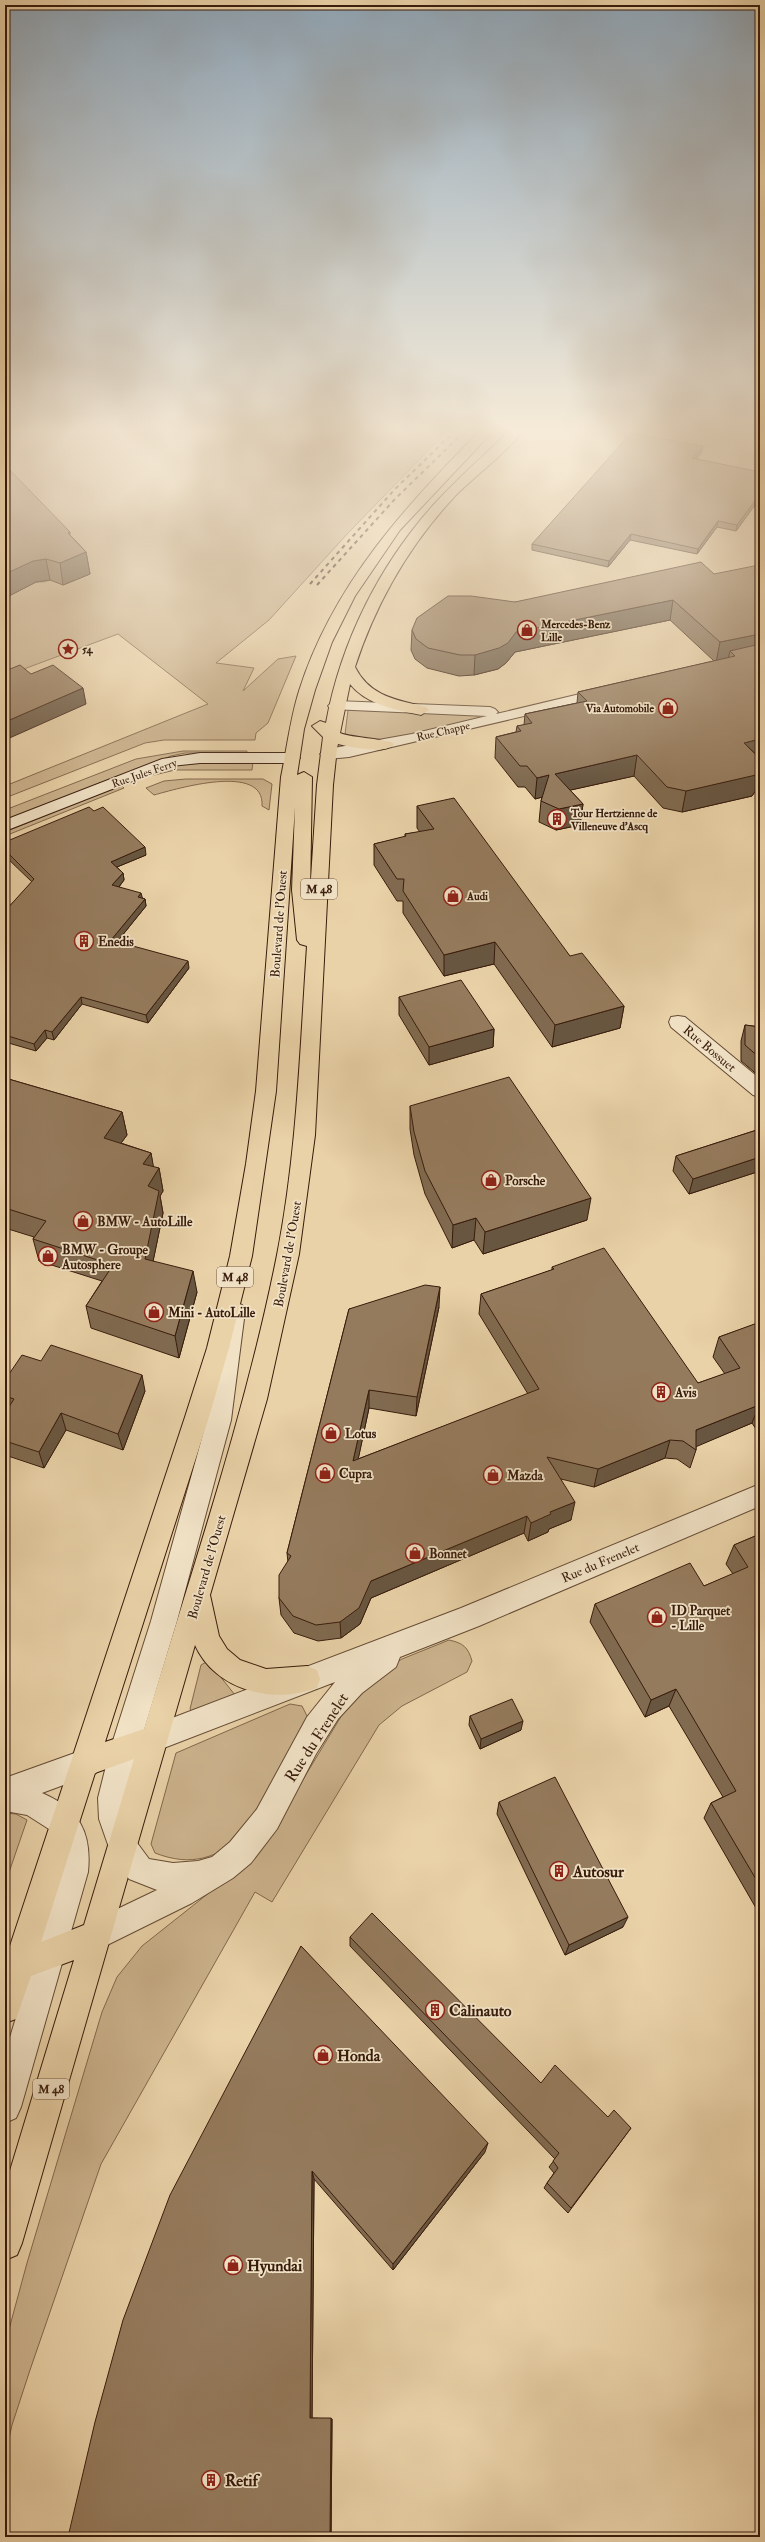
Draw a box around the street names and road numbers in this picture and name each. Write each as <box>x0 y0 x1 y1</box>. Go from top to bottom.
street label: Rue Chappe <box>415 719 472 745</box>
street label: Rue Jules Ferry <box>110 756 179 792</box>
street label: Boulevard de l'Ouest <box>267 870 291 978</box>
road number: M 48 <box>301 879 337 899</box>
street label: Rue Bossuet <box>680 1022 739 1076</box>
street label: Boulevard de l'Ouest <box>271 1200 305 1309</box>
road number: M 48 <box>217 1267 253 1287</box>
street label: Boulevard de l'Ouest <box>184 1513 229 1621</box>
street label: Rue du Frenelet <box>559 1539 642 1587</box>
street label: Rue du Frenelet <box>281 1689 353 1786</box>
road number: M 48 <box>33 2079 69 2099</box>

